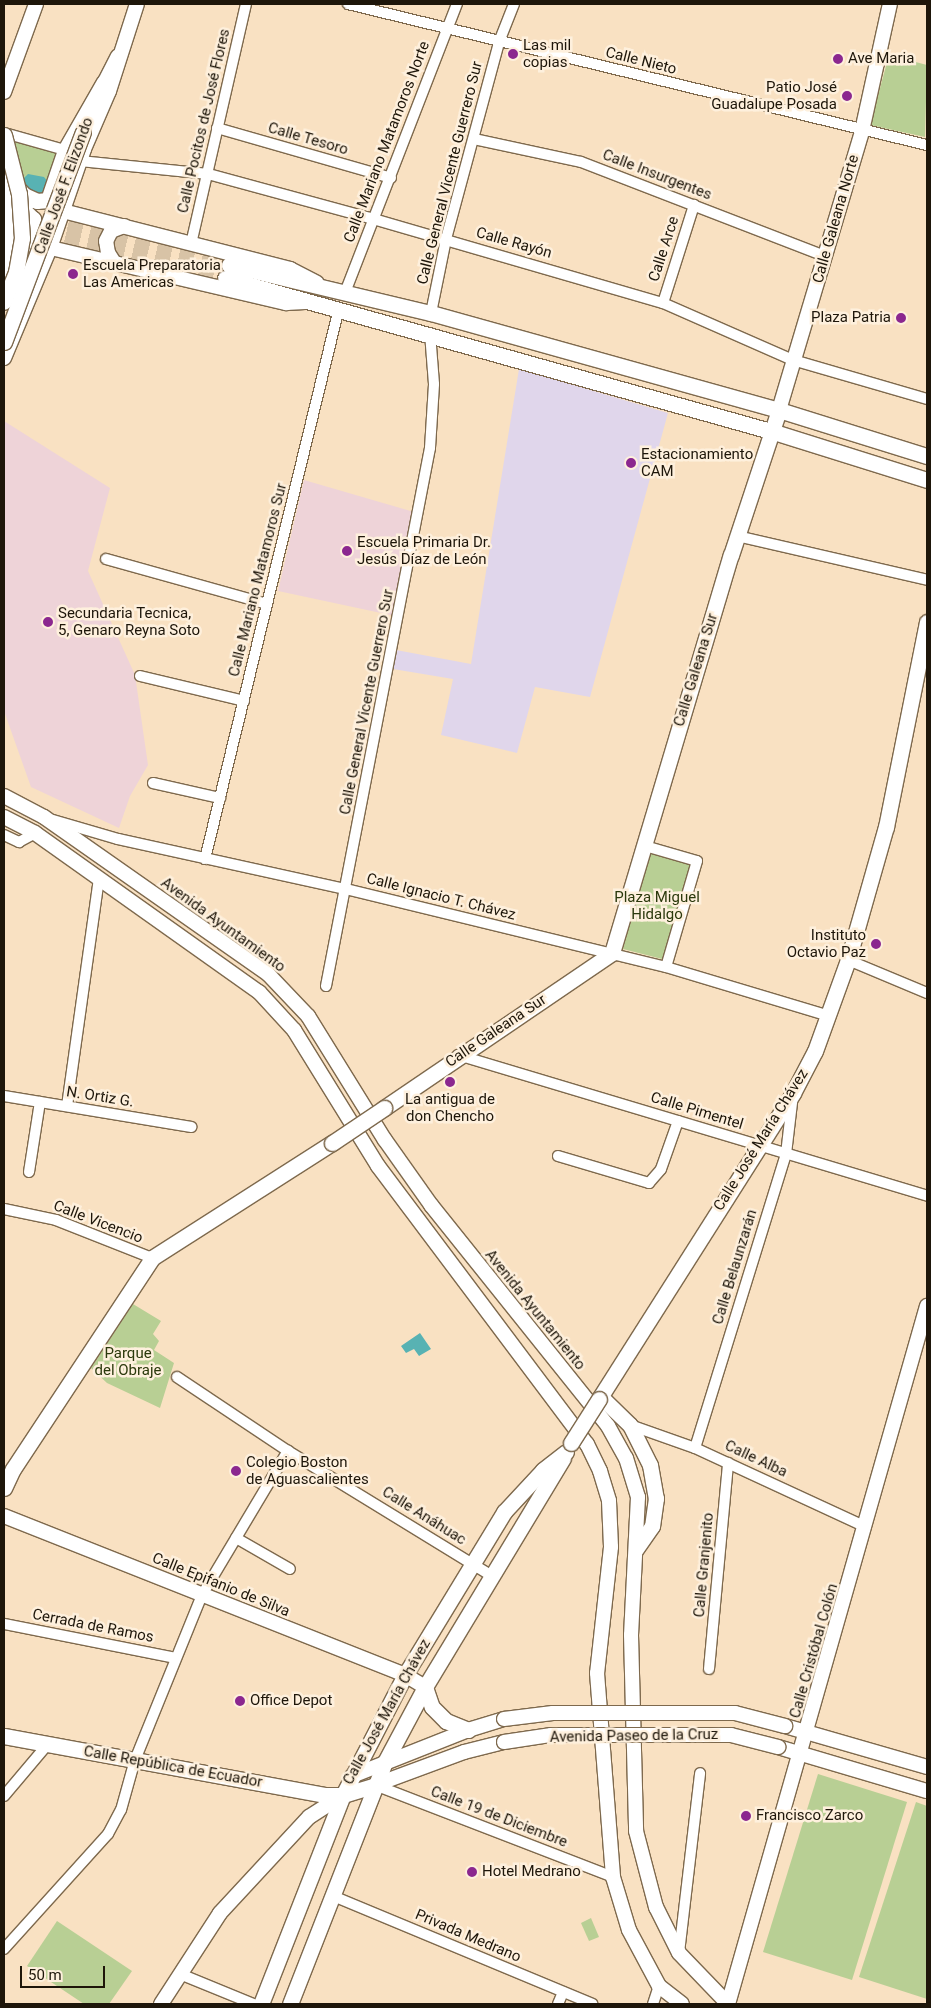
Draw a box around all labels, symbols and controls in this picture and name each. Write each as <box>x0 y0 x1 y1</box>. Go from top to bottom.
street label: Calle Pocitos de José Flores <box>174 27 234 215</box>
place label: Las mil copias <box>523 36 571 71</box>
street label: Calle Mariano Matamoros Norte <box>340 39 434 245</box>
street label: Calle Nieto <box>604 43 678 79</box>
marker: Las mil copias <box>507 48 519 60</box>
place label: Ave Maria <box>848 50 914 68</box>
marker: Ave Maria <box>832 53 844 65</box>
street label: Calle General Vicente Guerrero Sur <box>414 60 486 286</box>
place label: Patio José Guadalupe Posada <box>711 78 837 113</box>
marker: Patio José Guadalupe Posada <box>841 90 853 102</box>
street label: Calle José F. Elizondo <box>31 115 97 257</box>
street label: Calle Tesoro <box>266 119 350 159</box>
street label: Calle Insurgentes <box>600 146 714 204</box>
street label: Calle Galeana Norte <box>809 153 863 285</box>
street label: Calle Arce <box>645 214 683 284</box>
street label: Calle Rayón <box>474 224 554 262</box>
place label: Escuela Preparatoria Las Americas <box>83 256 221 291</box>
marker: Escuela Preparatoria Las Americas <box>67 268 79 280</box>
place label: Plaza Patria <box>811 309 891 327</box>
marker: Plaza Patria <box>895 312 907 324</box>
place label: Estacionamiento CAM <box>641 445 753 480</box>
marker: Estacionamiento CAM <box>625 457 637 469</box>
street label: Calle Mariano Matamoros Sur <box>225 481 291 679</box>
place label: Escuela Primaria Dr. Jesús Díaz de León <box>357 533 491 568</box>
marker: Escuela Primaria Dr. Jesús Díaz de León <box>341 545 353 557</box>
street label: Calle General Vicente Guerrero Sur <box>336 588 398 816</box>
place label: Secundaria Tecnica, 5, Genaro Reyna Soto <box>58 604 200 639</box>
street label: Calle Galeana Sur <box>670 611 722 729</box>
marker: Secundaria Tecnica, 5, Genaro Reyna Soto <box>42 616 54 628</box>
street label: Calle Ignacio T. Chávez <box>364 870 518 924</box>
street label: Avenida Ayuntamiento <box>157 874 289 976</box>
park label: Plaza Miguel Hidalgo <box>614 888 700 923</box>
place label: Instituto Octavio Paz <box>787 926 866 961</box>
marker: Instituto Octavio Paz <box>870 938 882 950</box>
street label: Calle Galeana Sur <box>442 991 550 1071</box>
street label: Calle José María Chávez <box>710 1066 812 1214</box>
marker: La antigua de don Chencho <box>444 1076 456 1088</box>
street label: N. Ortiz G. <box>65 1083 135 1111</box>
street label: Calle Pimentel <box>649 1088 745 1134</box>
place label: La antigua de don Chencho <box>405 1090 495 1125</box>
street label: Calle Vicencio <box>51 1197 145 1247</box>
street label: Calle Belaunzarán <box>709 1207 761 1327</box>
street label: Avenida Ayuntamiento <box>481 1246 589 1374</box>
park label: Parque del Obraje <box>94 1344 162 1379</box>
street label: Calle Alba <box>722 1437 790 1481</box>
place label: Colegio Boston de Aguascalientes <box>246 1453 369 1488</box>
marker: Colegio Boston de Aguascalientes <box>230 1465 242 1477</box>
street label: Calle Anáhuac <box>379 1483 469 1549</box>
street label: Calle Granjenito <box>690 1512 718 1618</box>
street label: Calle Epifanio de Silva <box>150 1549 292 1621</box>
street label: Calle Cristóbal Colón <box>786 1582 842 1720</box>
street label: Cerrada de Ramos <box>31 1605 155 1647</box>
street label: Calle José María Chávez <box>339 1636 435 1788</box>
place label: Office Depot <box>250 1692 332 1710</box>
marker: Office Depot <box>234 1695 246 1707</box>
street label: Avenida Paseo de la Cruz <box>550 1726 718 1746</box>
street label: Calle República de Ecuador <box>82 1742 264 1792</box>
street label: Calle 19 de Diciembre <box>428 1783 570 1851</box>
place label: Francisco Zarco <box>756 1807 863 1825</box>
marker: Francisco Zarco <box>740 1810 752 1822</box>
place label: Hotel Medrano <box>482 1863 581 1881</box>
marker: Hotel Medrano <box>466 1866 478 1878</box>
street label: Privada Medrano <box>412 1906 524 1966</box>
scale bar <box>22 1956 108 1988</box>
text: 50 m <box>28 1966 62 1984</box>

